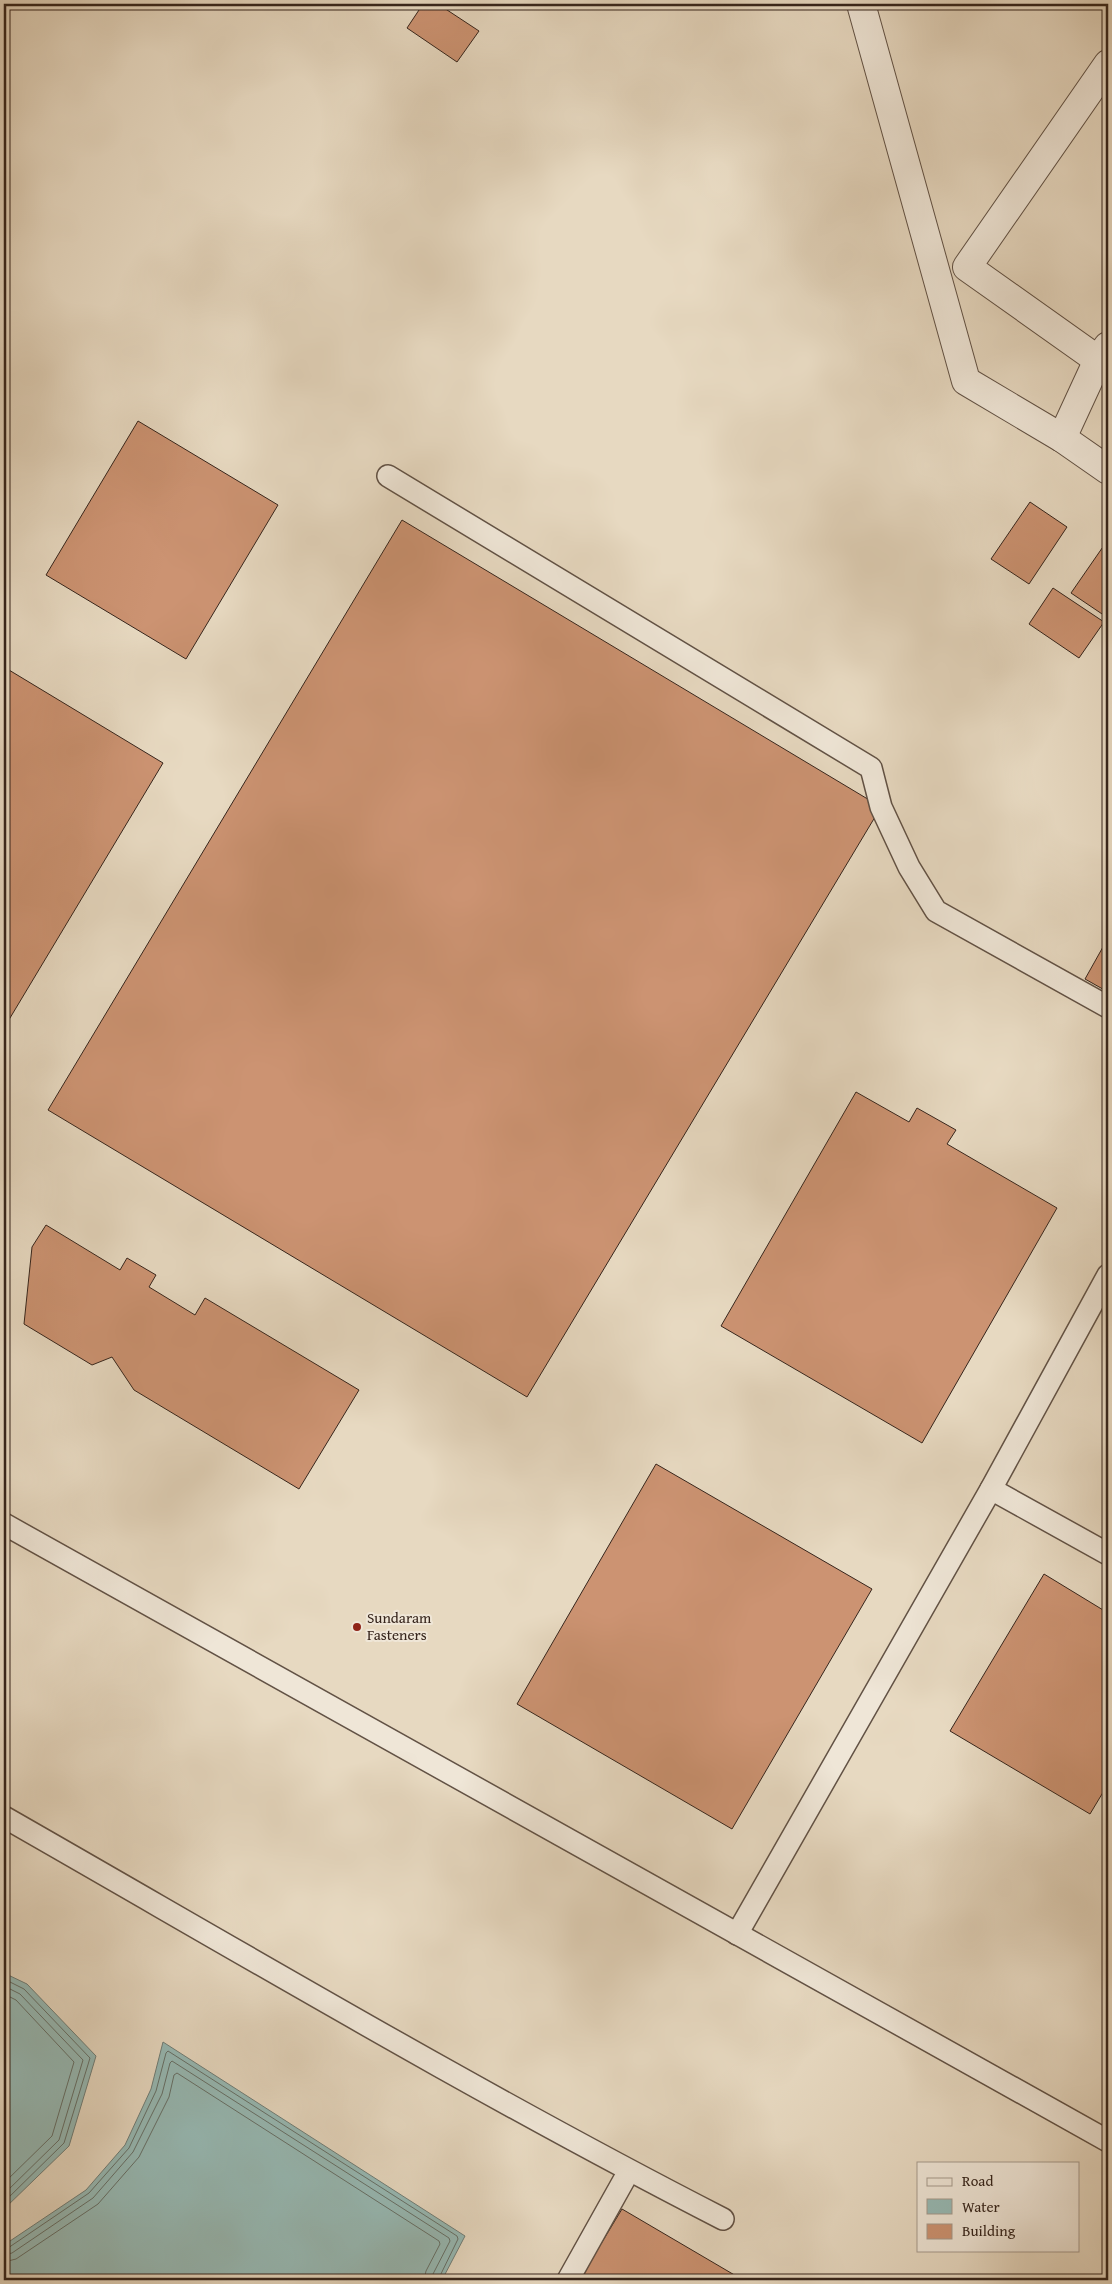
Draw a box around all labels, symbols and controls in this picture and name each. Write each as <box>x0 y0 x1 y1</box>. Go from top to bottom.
place label: Sundaram Fasteners <box>367 1607 432 1645</box>
marker: Sundaram Fasteners <box>351 1621 363 1633</box>
legend <box>917 2162 1080 2252</box>
text: Road <box>962 2170 993 2191</box>
text: Water <box>962 2196 1000 2217</box>
text: Building <box>962 2220 1016 2241</box>

